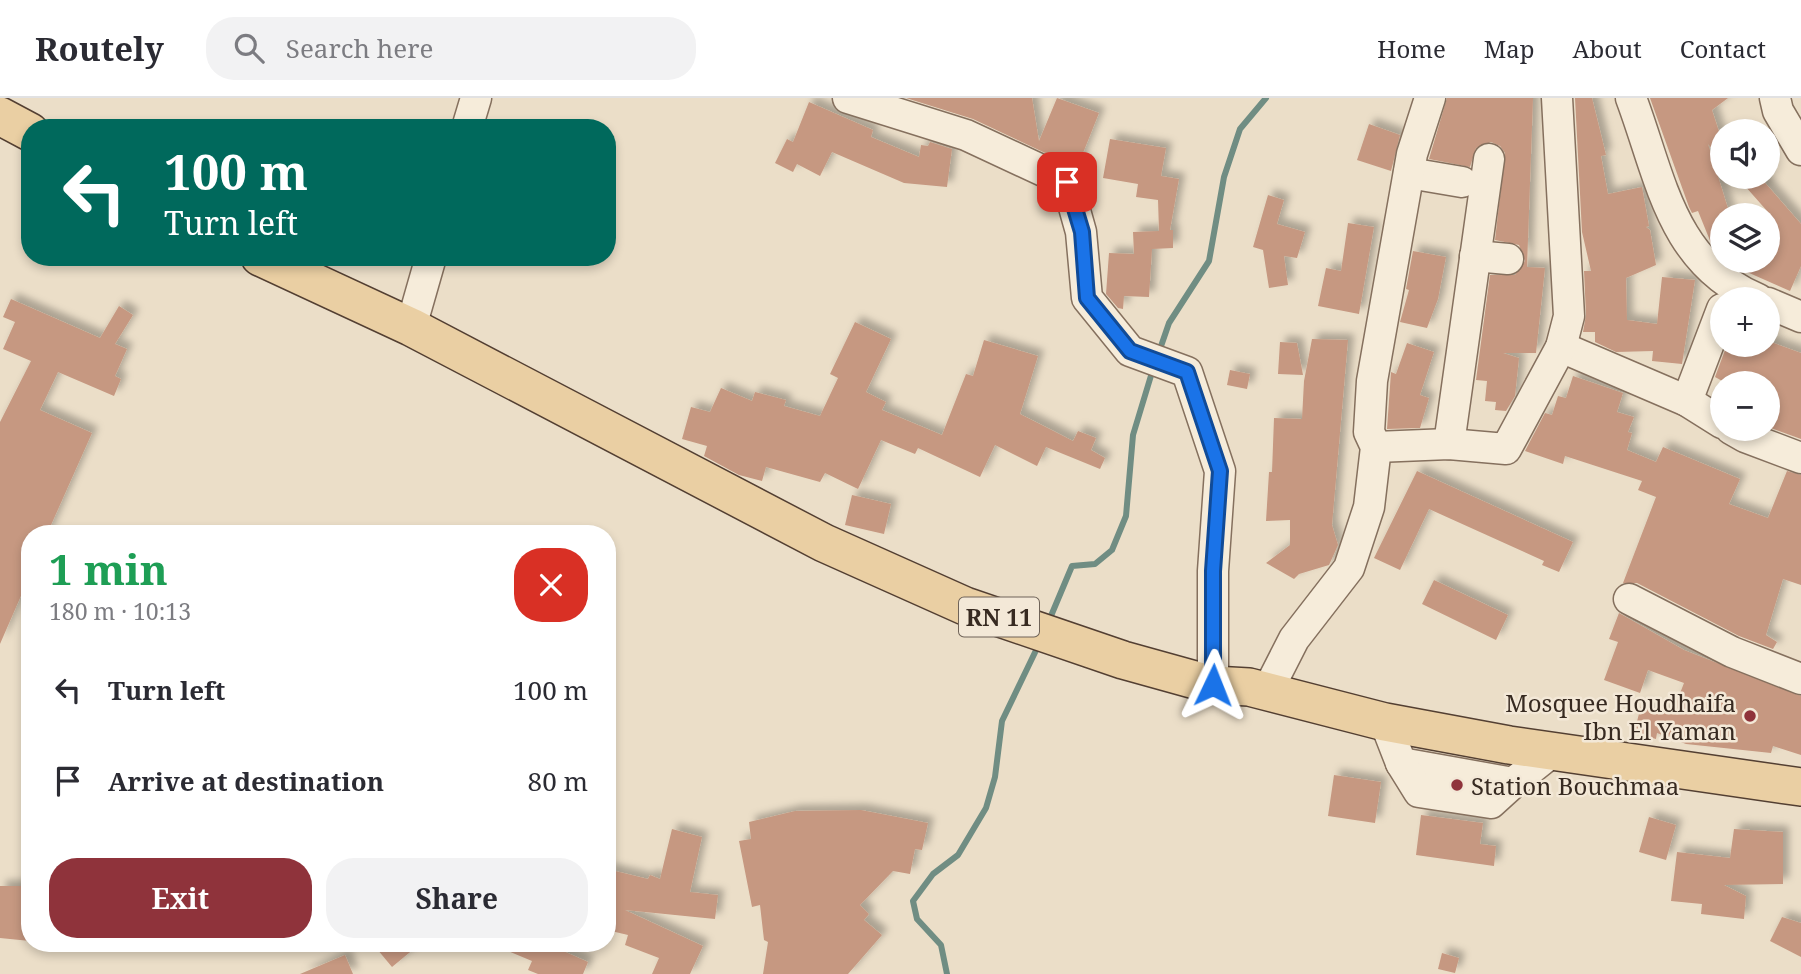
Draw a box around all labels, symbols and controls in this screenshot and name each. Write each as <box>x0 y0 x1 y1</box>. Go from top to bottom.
search box <box>206 17 696 80</box>
text: Routely <box>35 26 164 71</box>
icon: search <box>230 29 268 67</box>
text: Search here <box>286 30 433 66</box>
text: Home <box>1377 32 1446 65</box>
text: Map <box>1484 32 1535 65</box>
text: About <box>1573 32 1642 65</box>
text: Contact <box>1680 32 1766 65</box>
map controls <box>1710 119 1780 441</box>
button: sound <box>1710 119 1780 189</box>
text: 100 m <box>164 138 308 204</box>
icon: left <box>49 147 140 238</box>
pin <box>1037 152 1097 212</box>
icon: arrive <box>1048 163 1086 201</box>
text: Turn left <box>164 201 298 244</box>
button: layers <box>1710 203 1780 273</box>
button: + <box>1710 287 1780 357</box>
button: − <box>1710 371 1780 441</box>
text: 1 min <box>49 540 168 597</box>
button: close <box>514 548 588 622</box>
text: 180 m · 10:13 <box>49 595 191 627</box>
road number: RN 11 <box>959 597 1039 636</box>
position arrow <box>1176 648 1250 722</box>
icon: left <box>49 671 87 709</box>
text: Turn left <box>108 672 225 708</box>
text: 100 m <box>513 672 588 708</box>
place label: Mosquee Houdhaifa Ibn El Yaman <box>1505 686 1736 747</box>
marker: Mosquee Houdhaifa Ibn El Yaman <box>1742 708 1758 724</box>
icon: arrive <box>49 762 87 800</box>
text: Arrive at destination <box>108 763 384 799</box>
text: 80 m <box>528 763 588 799</box>
place label: Station Bouchmaa <box>1471 769 1679 802</box>
marker: Station Bouchmaa <box>1449 777 1465 793</box>
button: Exit <box>49 858 312 938</box>
button: Share <box>326 858 588 938</box>

